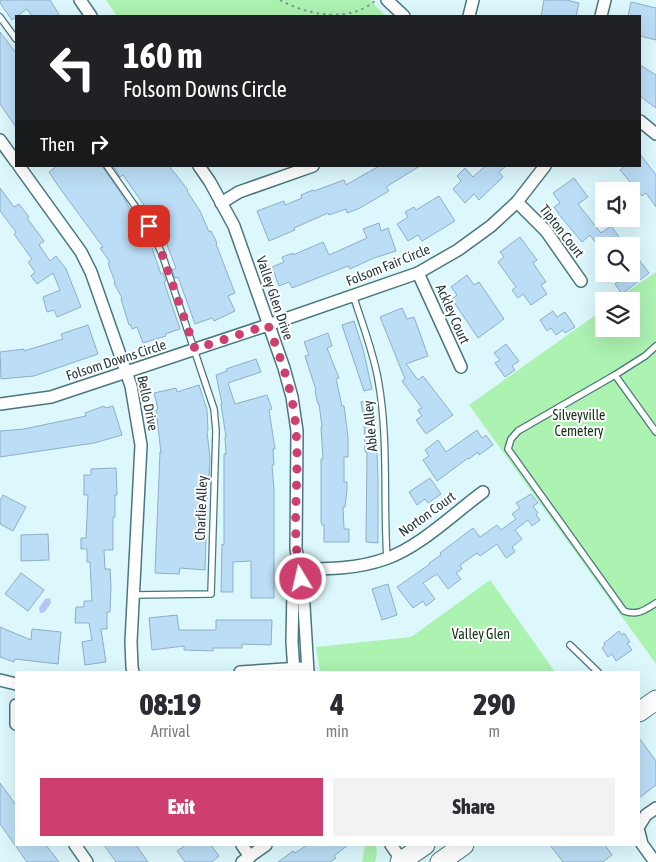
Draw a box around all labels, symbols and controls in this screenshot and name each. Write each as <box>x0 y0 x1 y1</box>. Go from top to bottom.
icon: left <box>40 35 105 100</box>
text: 160 m <box>123 35 202 75</box>
text: Folsom Downs Circle <box>123 76 287 102</box>
icon: right <box>85 130 113 158</box>
text: Then <box>40 133 75 155</box>
map controls <box>595 182 640 337</box>
button: sound <box>595 182 640 227</box>
street label: Tipton Court <box>536 201 588 261</box>
pin <box>128 205 170 247</box>
icon: arrive <box>135 212 163 240</box>
button: search <box>595 237 640 282</box>
street label: Folsom Fair Circle <box>344 241 432 289</box>
street label: Valley Glen Drive <box>253 254 297 342</box>
street label: Ackley Court <box>433 282 473 346</box>
button: layers <box>595 292 640 337</box>
street label: Folsom Downs Circle <box>64 336 168 384</box>
street label: Bello Drive <box>134 374 162 432</box>
street label: Able Alley <box>360 399 380 452</box>
park label: Silveyville Cemetery <box>553 407 605 439</box>
street label: Charlie Alley <box>192 475 210 541</box>
street label: Norton Court <box>396 488 458 540</box>
position arrow <box>274 552 326 604</box>
park label: Valley Glen <box>452 626 510 642</box>
text: 08:19 <box>139 687 201 721</box>
text: 4 <box>330 687 344 721</box>
text: 290 <box>473 687 515 721</box>
text: Arrival <box>151 722 190 740</box>
text: min <box>326 722 349 740</box>
text: m <box>489 722 500 740</box>
button: Exit <box>40 778 323 836</box>
button: Share <box>333 778 615 836</box>

